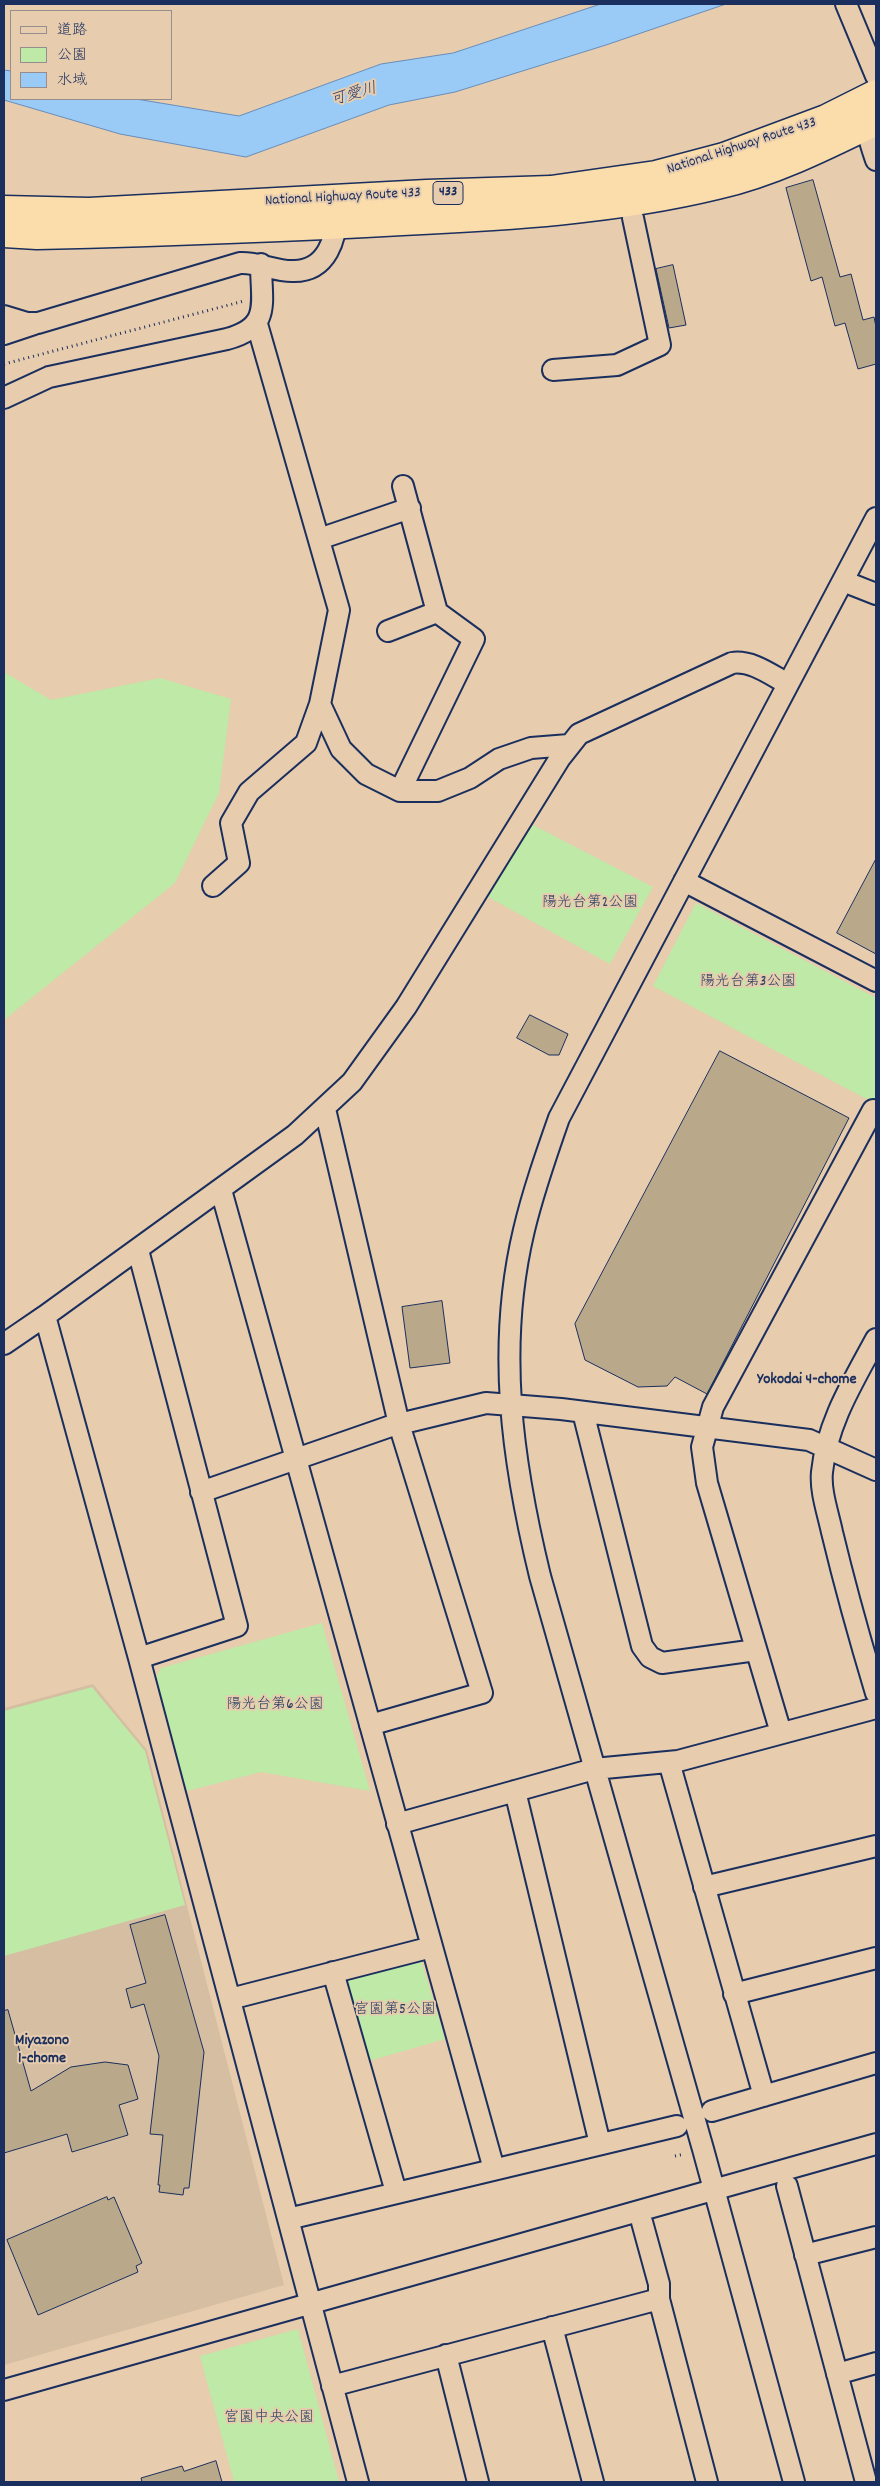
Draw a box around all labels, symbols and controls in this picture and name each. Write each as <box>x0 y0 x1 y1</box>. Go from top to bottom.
legend <box>10 10 172 100</box>
text: 道路 <box>57 20 87 42</box>
text: 公園 <box>57 45 87 67</box>
text: 水域 <box>57 70 87 92</box>
water label: 可愛川 <box>328 80 380 112</box>
street label: National Highway Route 433 <box>665 114 819 180</box>
road number: 433 <box>433 182 463 204</box>
street label: National Highway Route 433 <box>265 185 421 211</box>
park label: 陽光台第2公園 <box>542 895 638 913</box>
park label: 陽光台第3公園 <box>700 974 796 992</box>
district label: Yokodai 4-chome <box>757 1371 857 1391</box>
park label: 陽光台第6公園 <box>226 1697 324 1715</box>
park label: 宮園第5公園 <box>354 2002 436 2020</box>
district label: Miyazono 1-chome <box>15 2032 69 2070</box>
park label: 宮園中央公園 <box>224 2410 314 2428</box>

